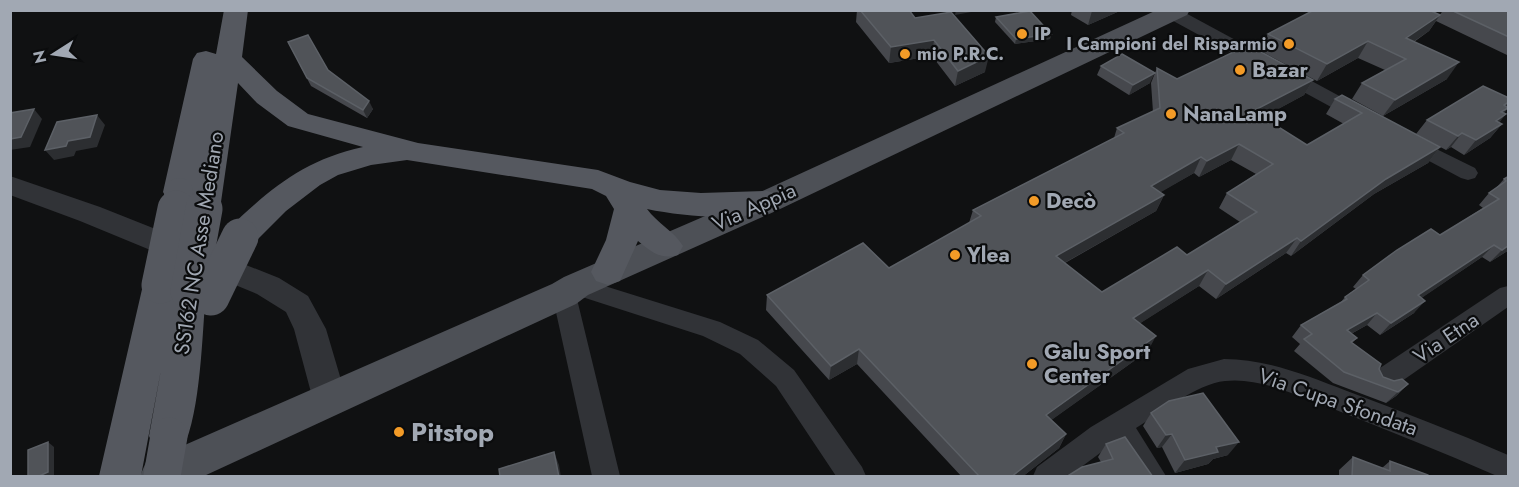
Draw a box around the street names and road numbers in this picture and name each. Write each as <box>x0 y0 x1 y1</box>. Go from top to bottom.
street label: SS162 NC Asse Mediano <box>167 129 231 357</box>
street label: Via Appia <box>707 175 801 239</box>
street label: Via Etna <box>1407 305 1485 371</box>
street label: Via Cupa Sfondata <box>1254 361 1422 443</box>

